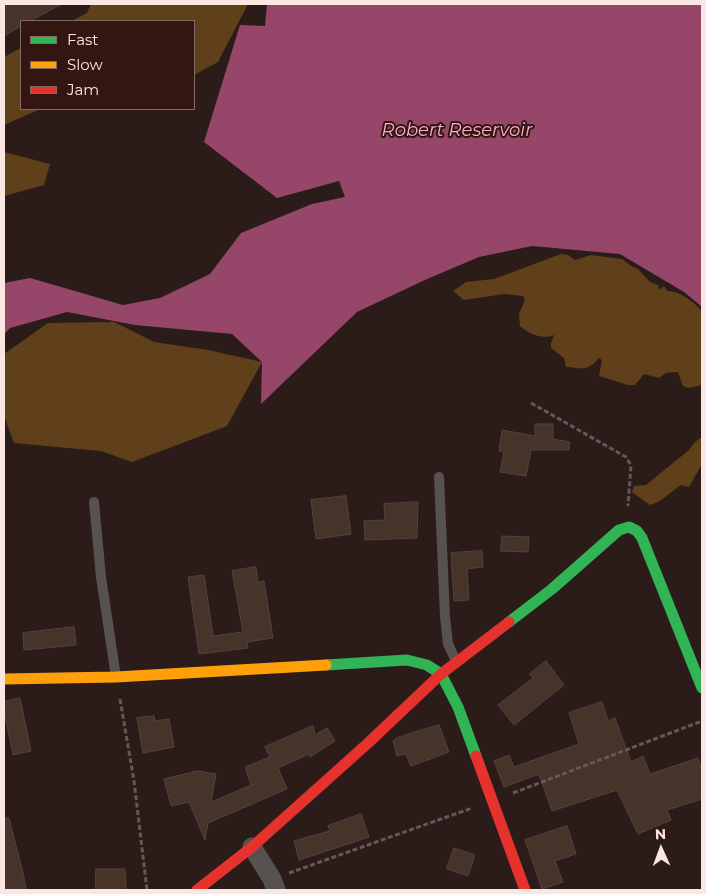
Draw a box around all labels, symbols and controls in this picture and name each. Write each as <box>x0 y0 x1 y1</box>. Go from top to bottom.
legend <box>20 20 195 110</box>
text: Fast <box>67 30 98 49</box>
text: Slow <box>67 55 103 74</box>
text: Jam <box>67 80 99 99</box>
water label: Robert Reservoir <box>382 120 532 142</box>
north arrow <box>636 824 686 874</box>
text: N <box>655 825 666 843</box>

